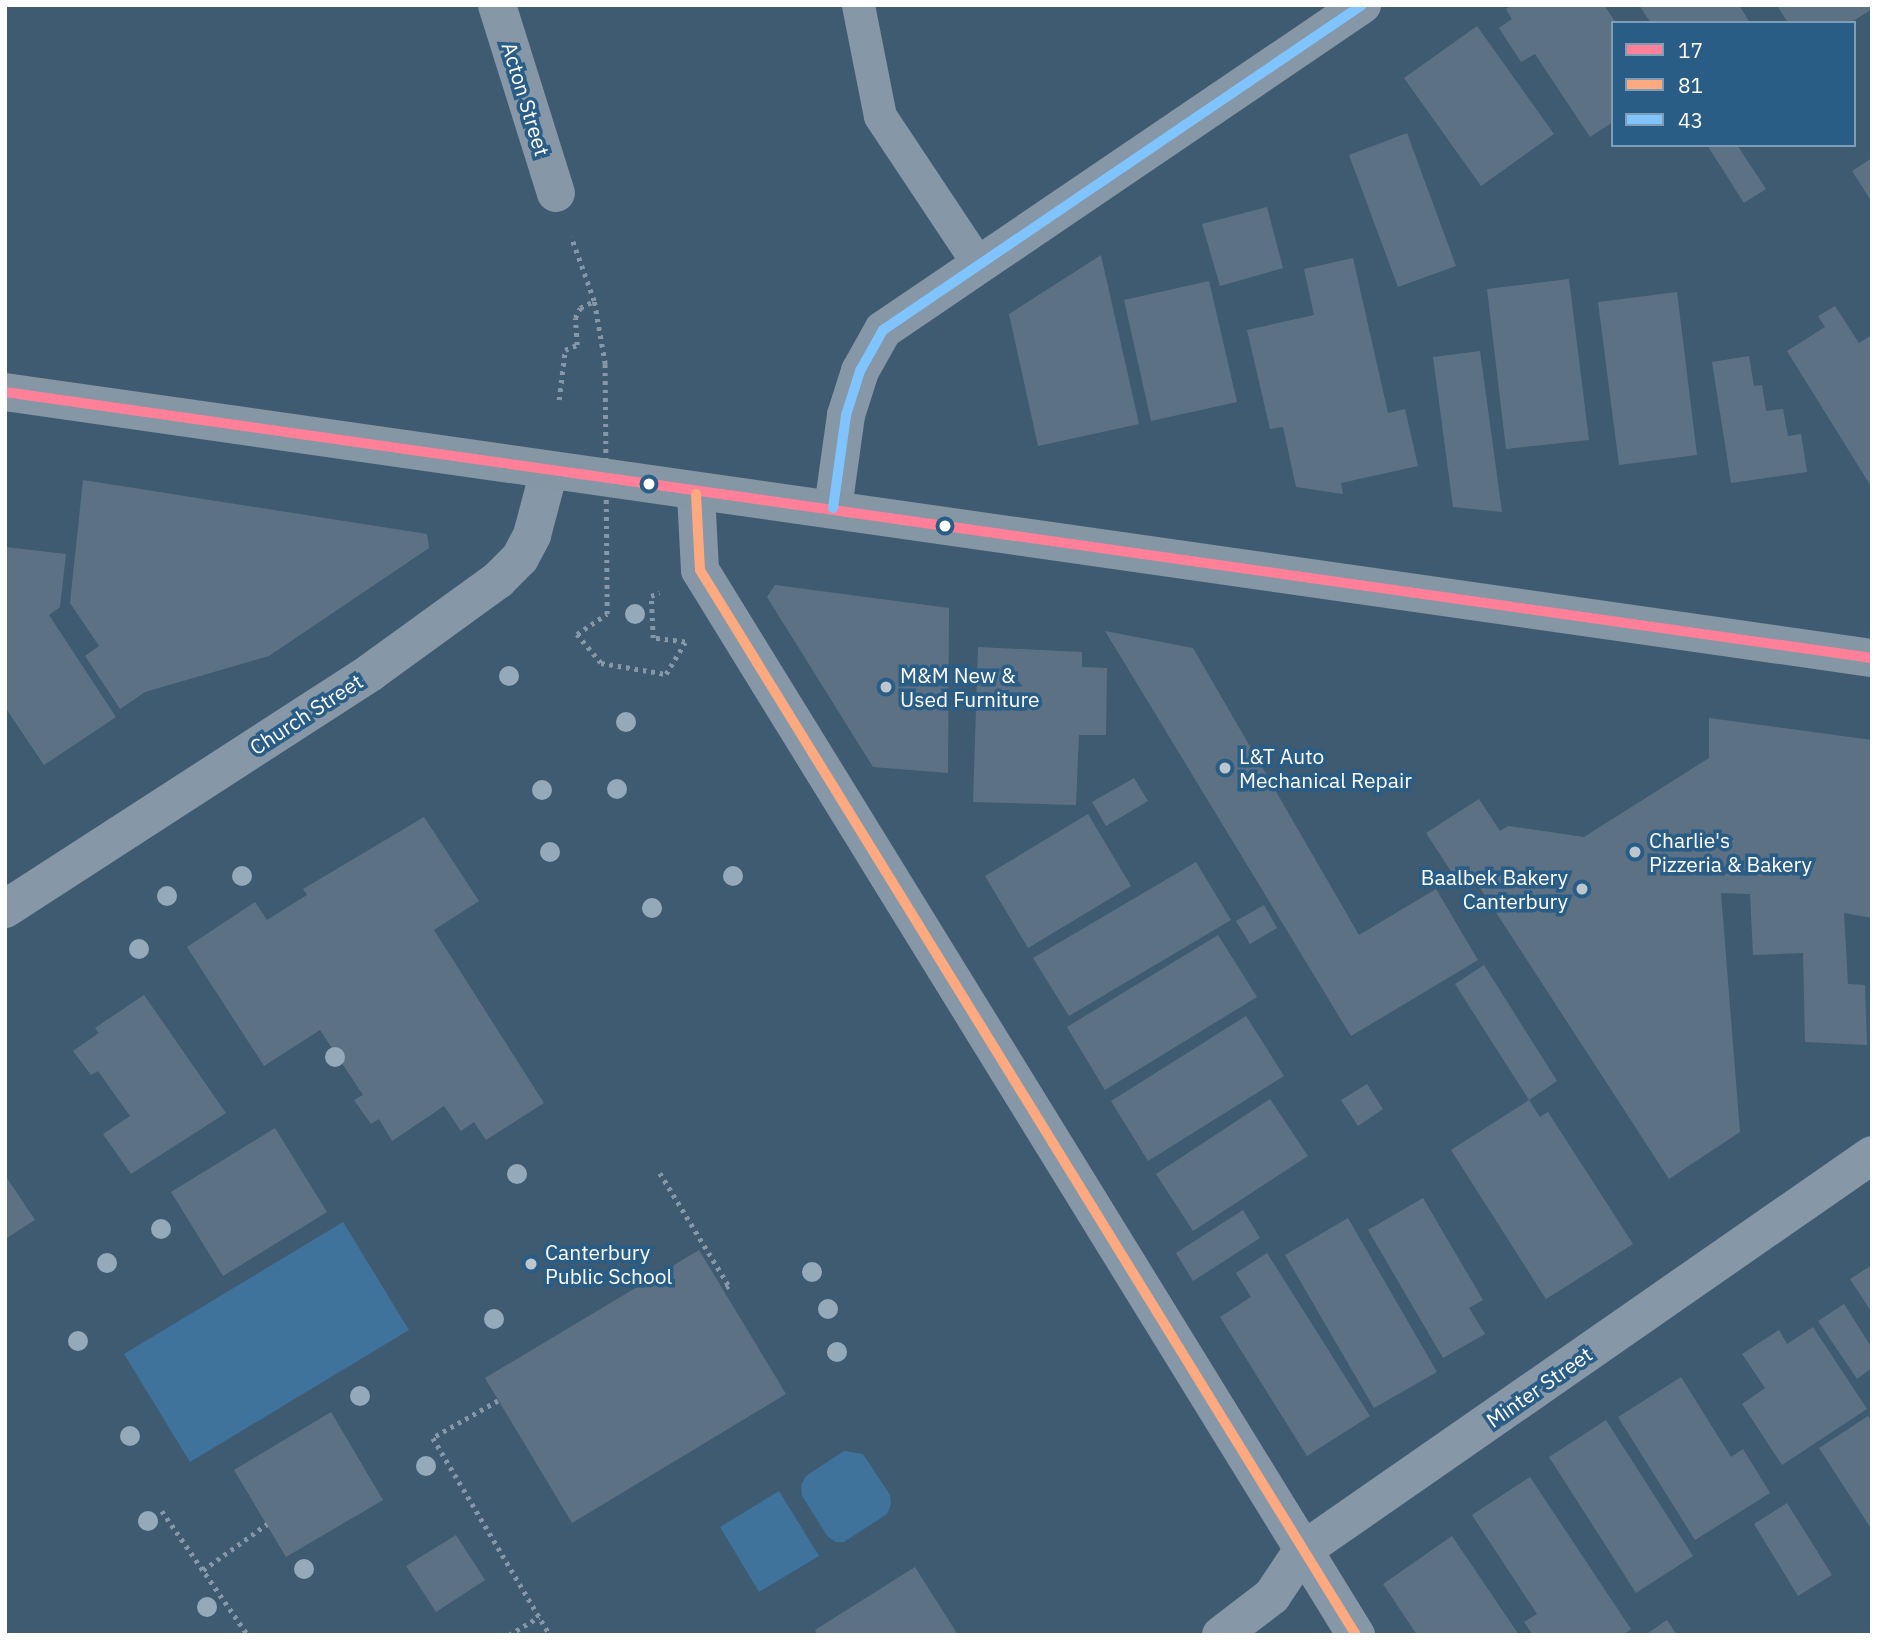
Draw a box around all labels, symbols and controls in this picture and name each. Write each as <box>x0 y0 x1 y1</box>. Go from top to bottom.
legend <box>1611 21 1856 147</box>
text: 17 <box>1678 36 1703 64</box>
street label: Acton Street <box>497 39 555 159</box>
text: 81 <box>1678 71 1703 99</box>
text: 43 <box>1678 106 1703 134</box>
unlabelled marker <box>642 477 656 491</box>
unlabelled marker <box>938 519 952 533</box>
place label: M&M New & Used Furniture <box>900 662 1040 712</box>
street label: Church Street <box>245 668 367 760</box>
marker: M&M New & Used Furniture <box>878 679 894 695</box>
place label: L&T Auto Mechanical Repair <box>1239 743 1412 793</box>
marker: L&T Auto Mechanical Repair <box>1217 760 1233 776</box>
place label: Charlie's Pizzeria & Bakery <box>1649 827 1812 877</box>
marker: Charlie's Pizzeria & Bakery <box>1627 844 1643 860</box>
place label: Baalbek Bakery Canterbury <box>1421 864 1568 914</box>
marker: Baalbek Bakery Canterbury <box>1574 881 1590 897</box>
place label: Canterbury Public School <box>545 1239 672 1289</box>
marker: Canterbury Public School <box>523 1256 539 1272</box>
street label: Minter Street <box>1481 1341 1597 1433</box>

